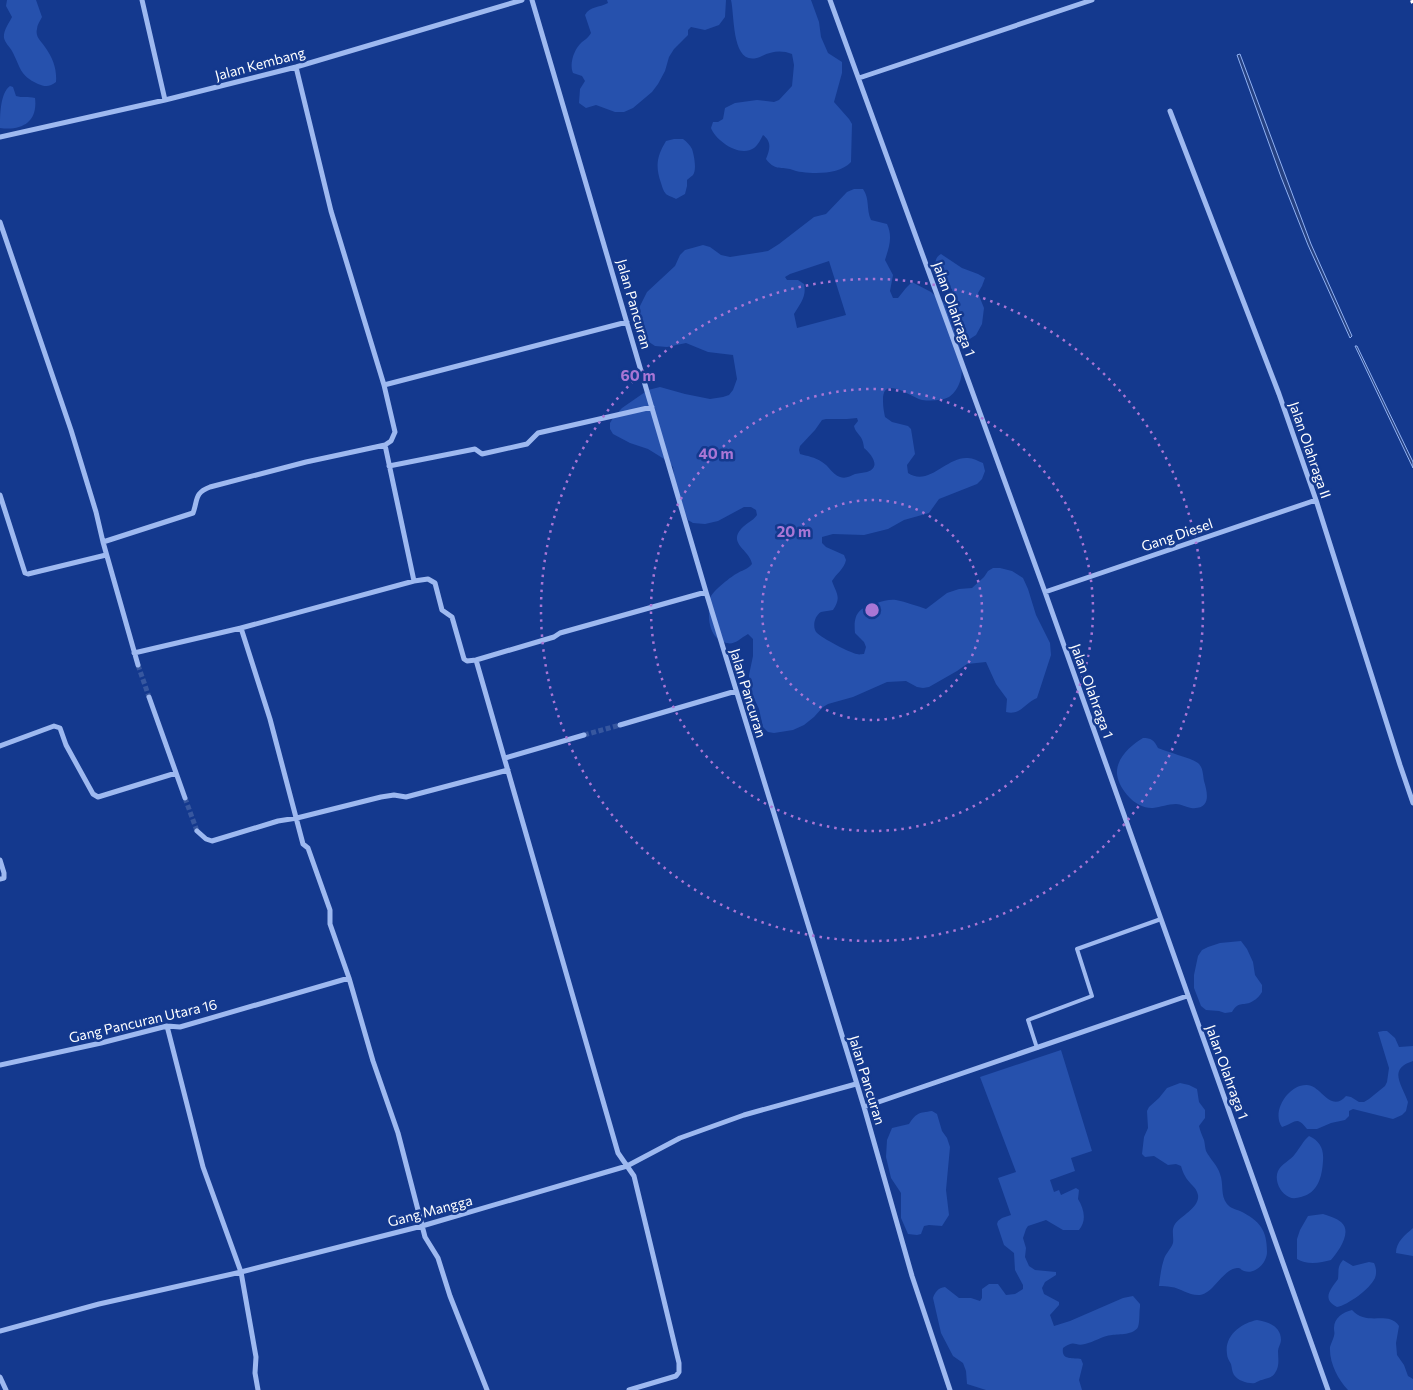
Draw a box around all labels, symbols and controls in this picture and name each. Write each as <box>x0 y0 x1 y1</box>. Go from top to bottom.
street label: Jalan Kembang <box>213 43 307 84</box>
street label: Jalan Pancuran <box>614 257 655 351</box>
street label: Jalan Olahraga 1 <box>929 259 979 359</box>
text: 60 m <box>620 366 656 384</box>
street label: Jalan Olahraga II <box>1286 399 1335 501</box>
text: 40 m <box>698 444 734 462</box>
street label: Gang Diesel <box>1139 514 1215 555</box>
text: 20 m <box>777 522 811 540</box>
centre of rings <box>863 601 881 619</box>
street label: Jalan Olahraga 1 <box>1067 641 1117 741</box>
street label: Jalan Pancuran <box>727 646 770 740</box>
street label: Gang Pancuran Utara 16 <box>67 995 219 1046</box>
street label: Jalan Olahraga 1 <box>1202 1022 1252 1122</box>
street label: Jalan Pancuran <box>846 1033 889 1127</box>
street label: Gang Mangga <box>386 1191 474 1230</box>

